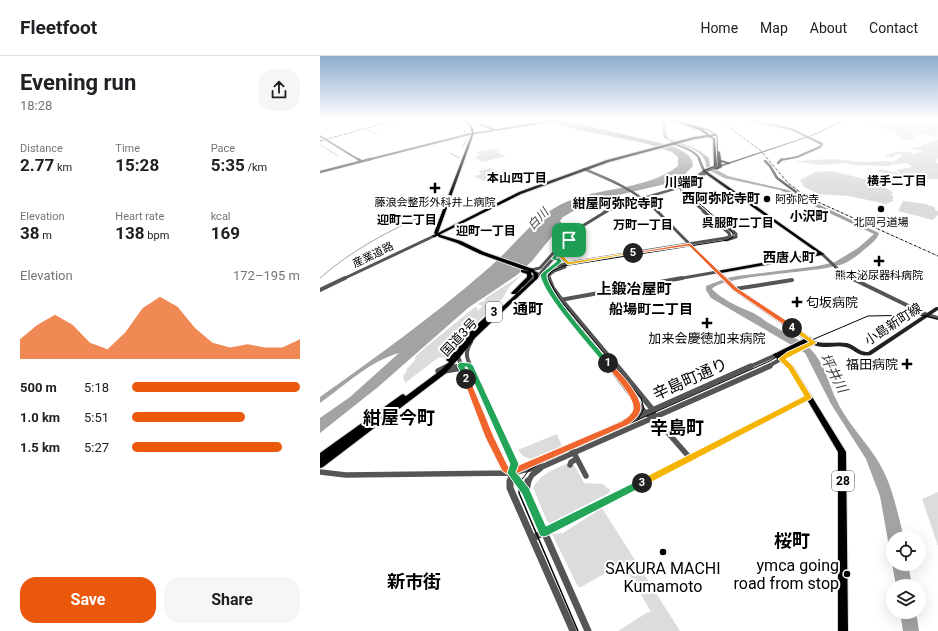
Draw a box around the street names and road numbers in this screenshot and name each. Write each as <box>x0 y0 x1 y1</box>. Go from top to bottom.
street label: 産業道路 <box>350 240 396 270</box>
street label: 小島新町線 <box>862 300 924 348</box>
road number: 3 <box>486 302 502 322</box>
street label: 国道3号 <box>438 315 480 359</box>
street label: 辛島町通り <box>650 354 730 404</box>
road number: 28 <box>832 471 854 491</box>

